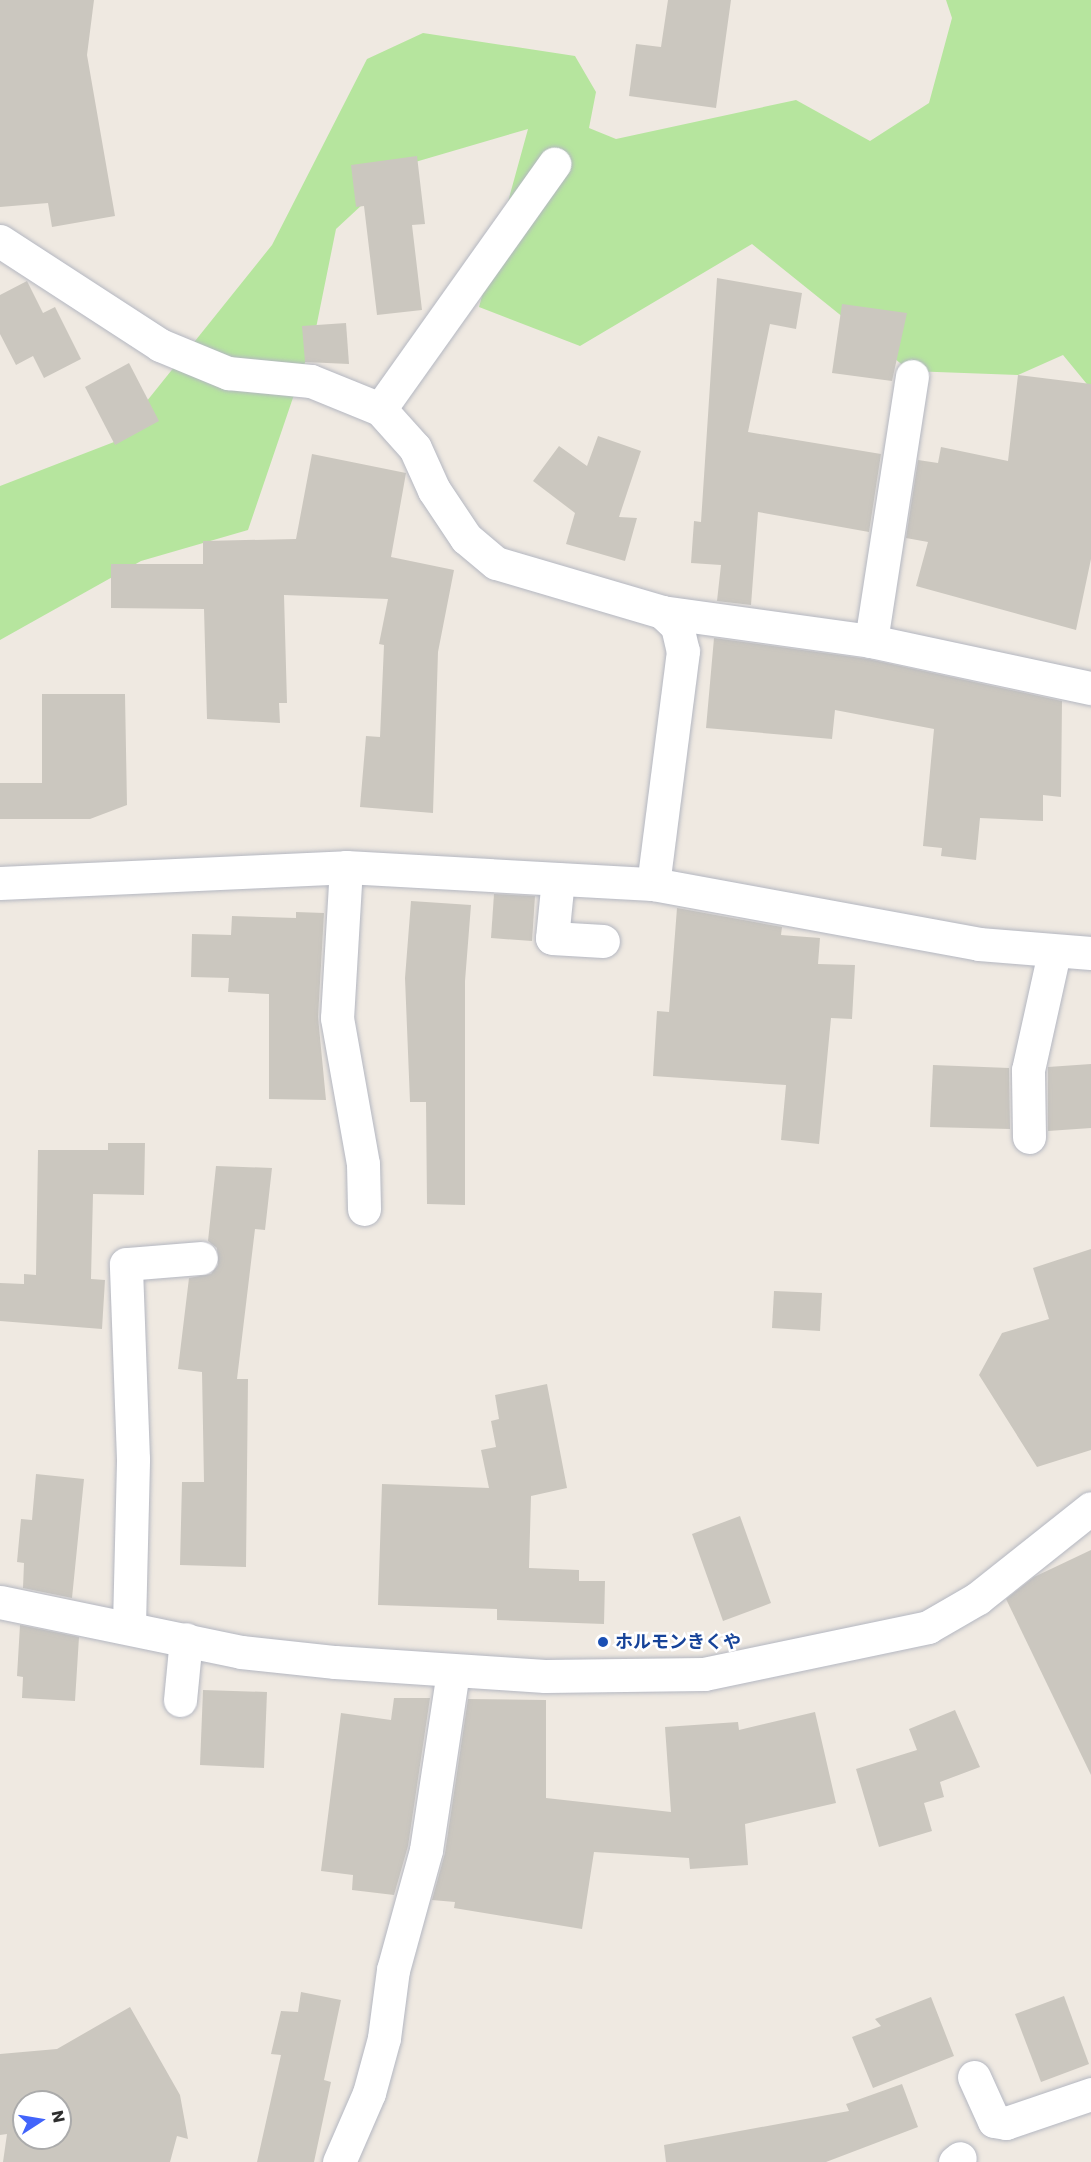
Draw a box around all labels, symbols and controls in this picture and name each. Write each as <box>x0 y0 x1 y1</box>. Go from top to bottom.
place label: ホルモンきくや <box>615 1631 741 1653</box>
marker: ホルモンきくや <box>596 1635 610 1649</box>
north arrow <box>12 2090 72 2150</box>
text: N <box>46 2108 71 2125</box>

